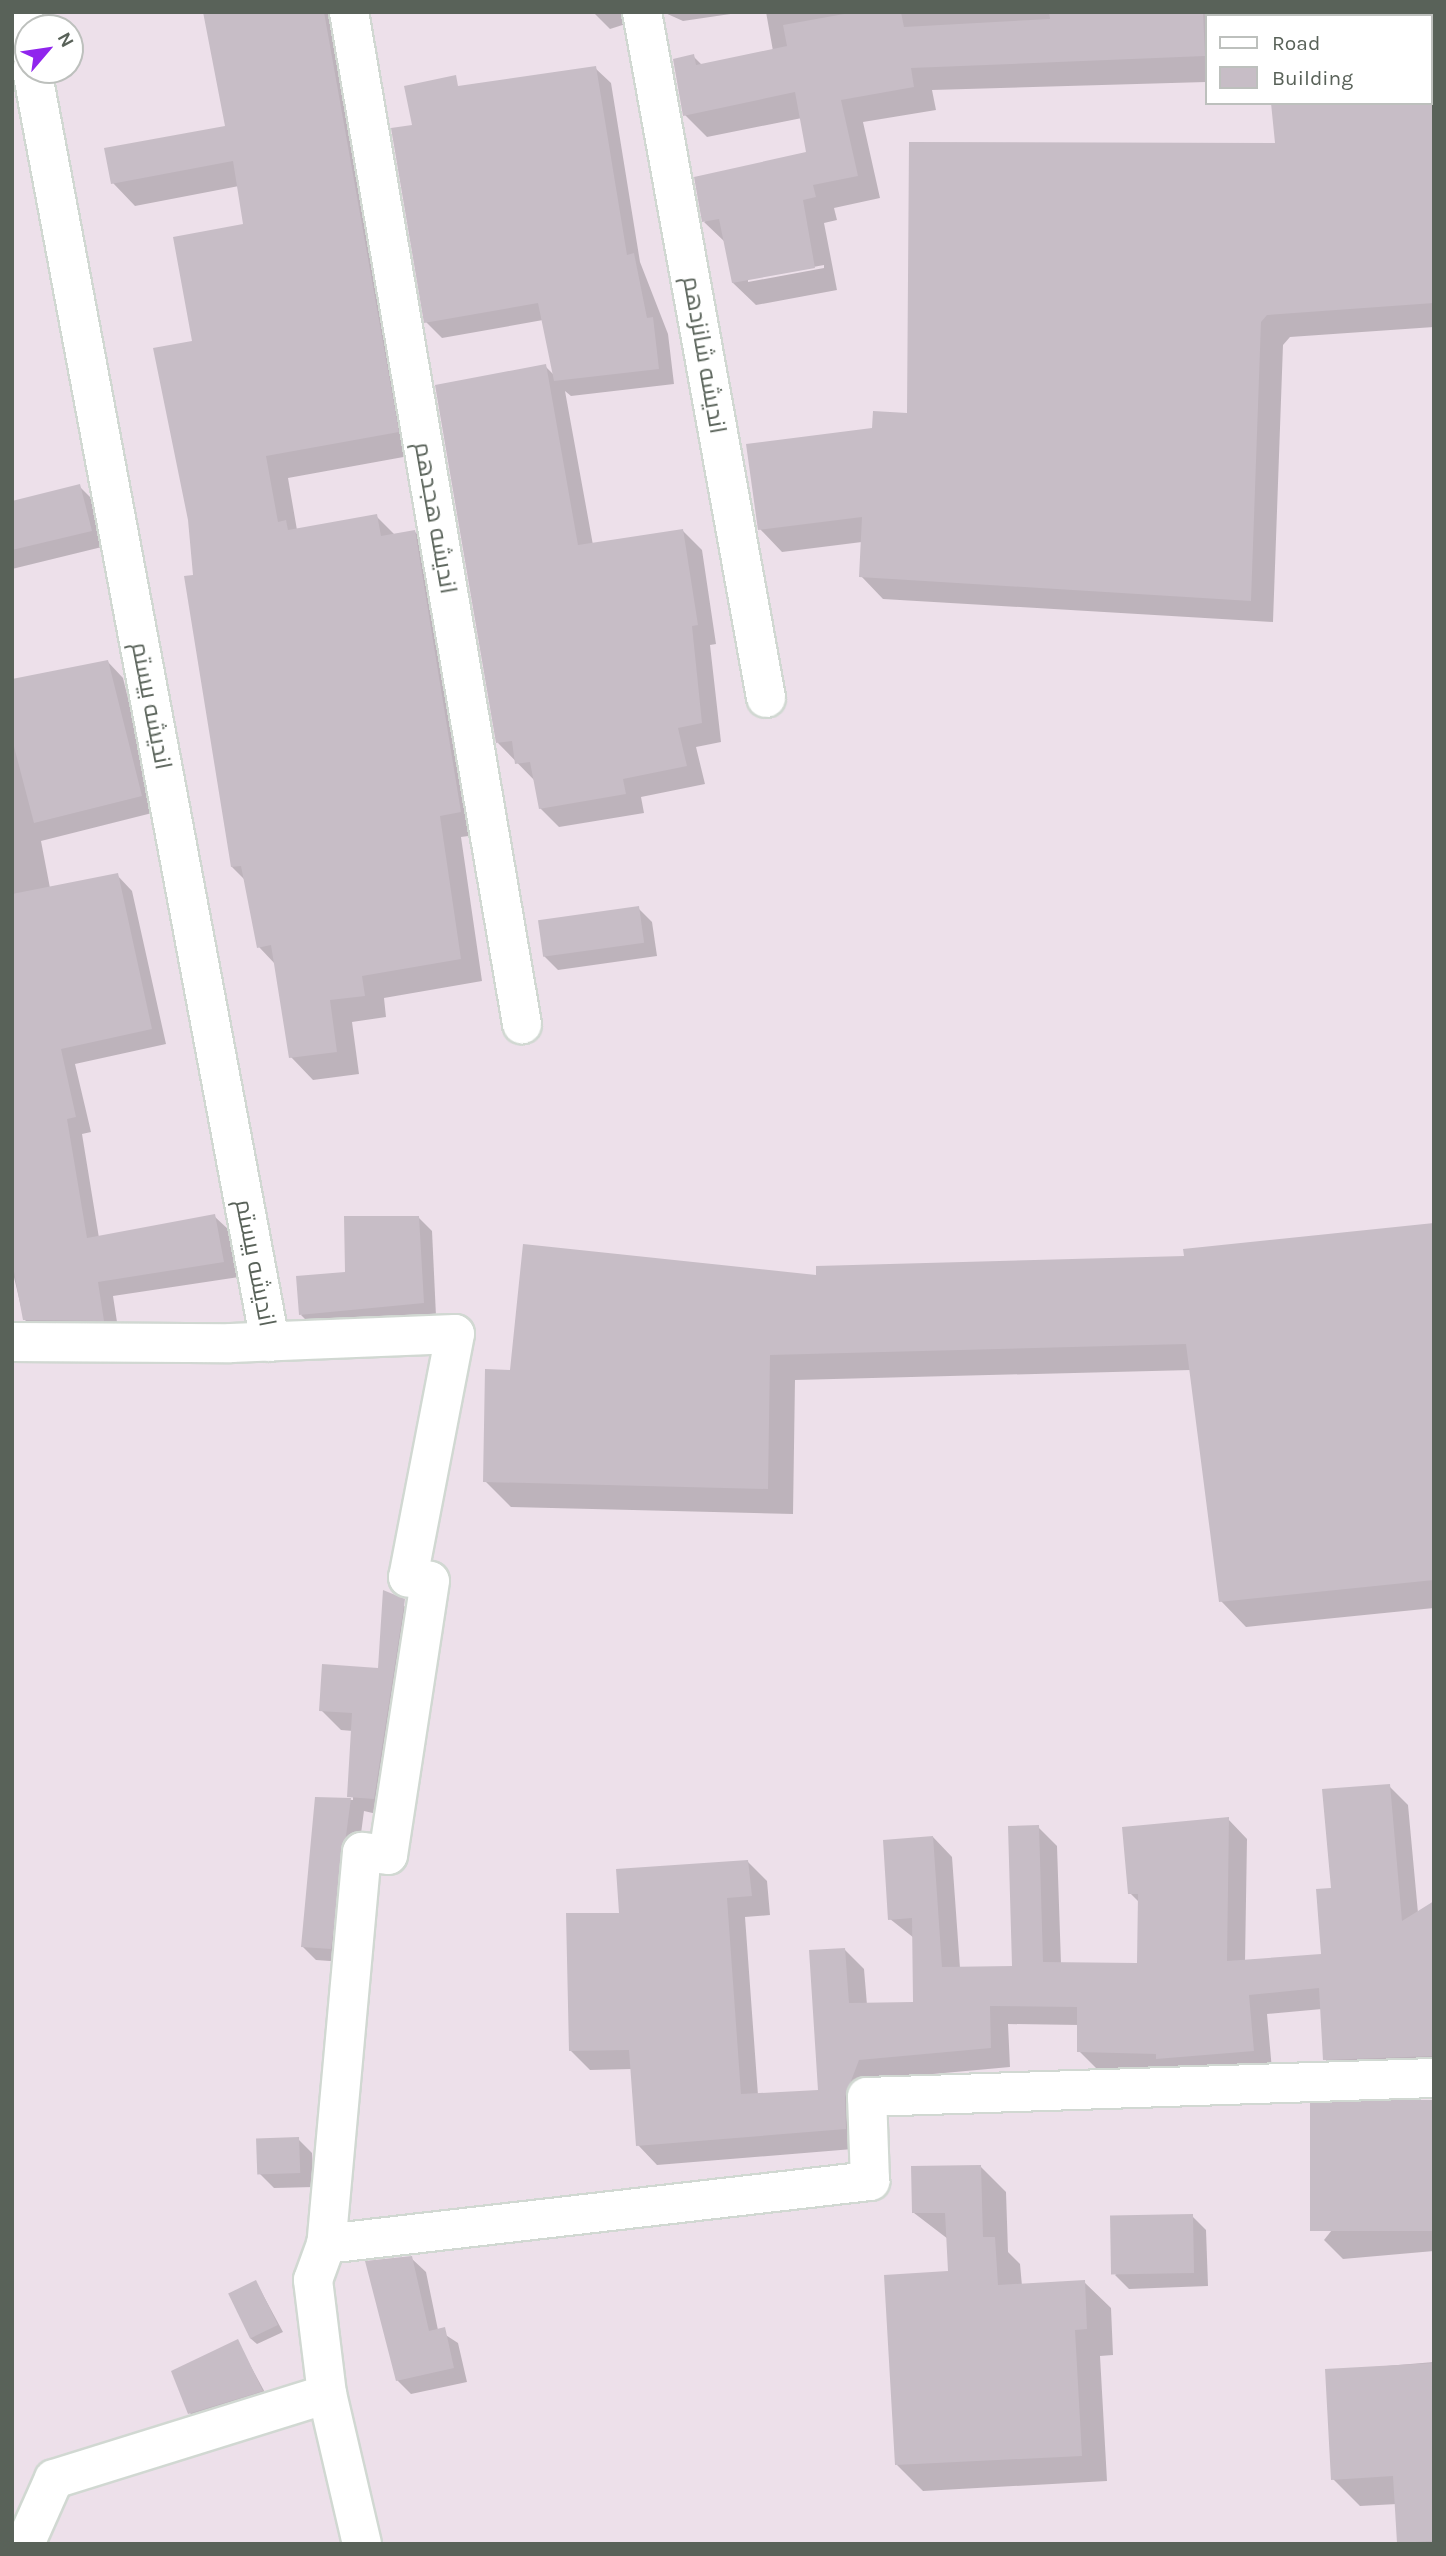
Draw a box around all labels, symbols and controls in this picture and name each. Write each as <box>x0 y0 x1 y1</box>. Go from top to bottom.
north arrow <box>14 14 84 84</box>
legend <box>1204 14 1432 105</box>
text: N <box>53 28 79 51</box>
text: Road <box>1272 31 1320 55</box>
text: Building <box>1272 66 1353 90</box>
street label: اندیشه شانزدهم <box>676 274 732 436</box>
street label: اندیشه هجدهم <box>407 440 463 596</box>
street label: اندیشه بیستم <box>125 640 177 772</box>
street label: اندیشه بیستم <box>229 1197 281 1329</box>

